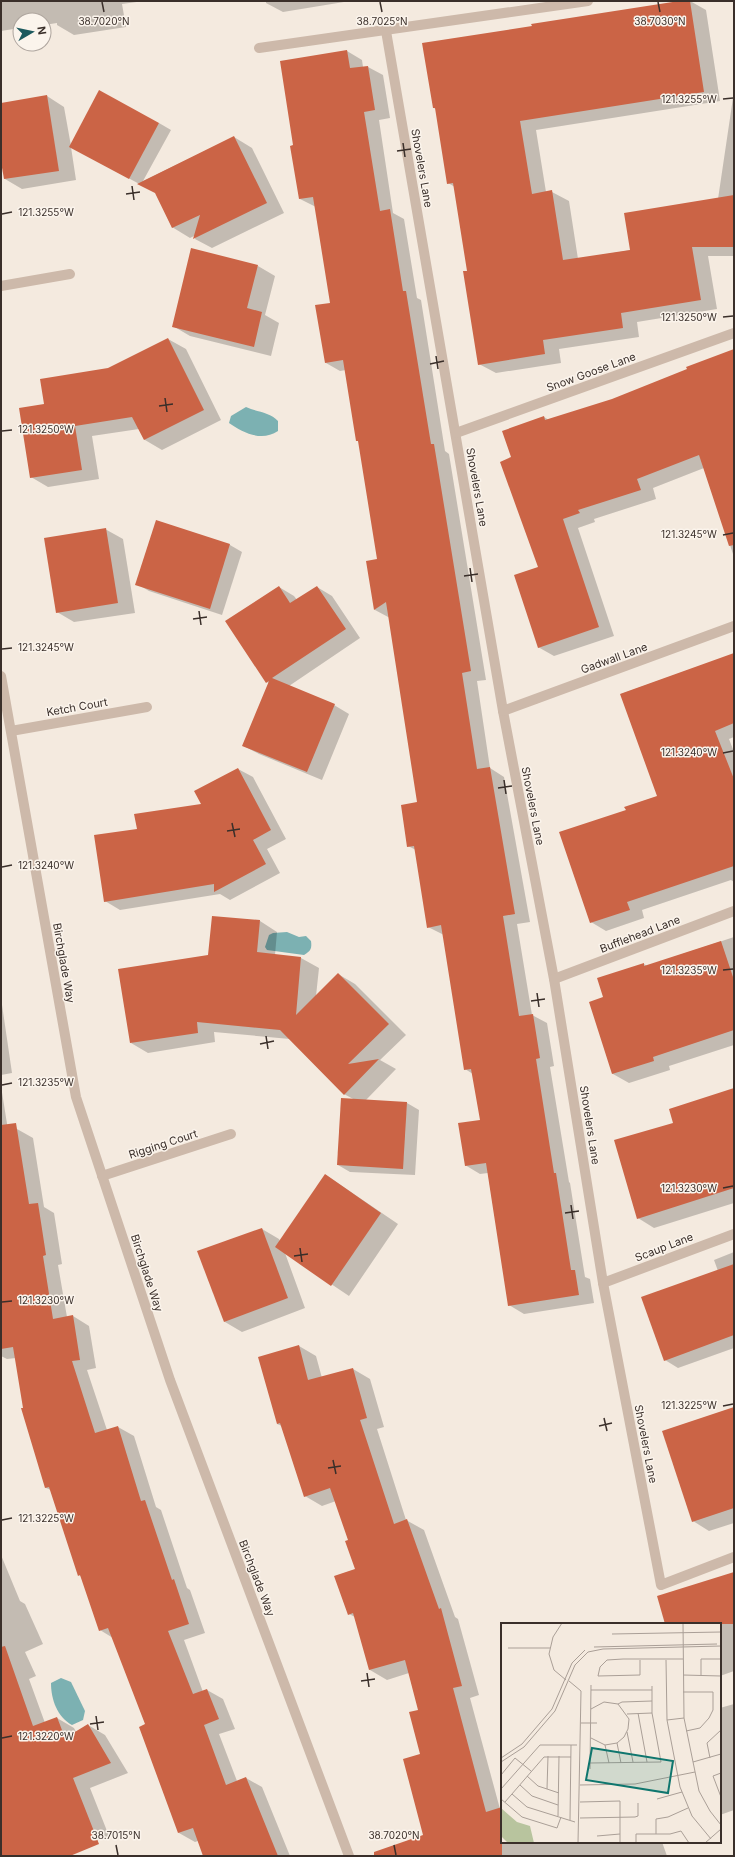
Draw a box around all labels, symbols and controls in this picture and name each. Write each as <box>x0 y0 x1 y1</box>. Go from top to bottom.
north arrow <box>12 12 52 52</box>
text: 38.7020°N <box>78 15 130 27</box>
text: 38.7025°N <box>357 15 407 27</box>
text: 38.7030°N <box>634 15 686 27</box>
text: N <box>34 25 49 36</box>
text: 121.3255°W <box>661 93 717 105</box>
street label: Shovelers Lane <box>408 128 436 208</box>
text: 121.3255°W <box>18 206 74 218</box>
text: 121.3250°W <box>661 311 717 323</box>
street label: Snow Goose Lane <box>544 349 638 395</box>
text: 121.3250°W <box>18 423 74 435</box>
street label: Shovelers Lane <box>463 447 491 527</box>
text: 121.3245°W <box>661 528 717 540</box>
street label: Gadwall Lane <box>579 639 649 677</box>
text: 121.3245°W <box>18 641 74 653</box>
street label: Ketch Court <box>45 695 109 719</box>
text: 121.3240°W <box>661 746 717 758</box>
street label: Shovelers Lane <box>519 766 547 846</box>
text: 121.3240°W <box>18 859 74 871</box>
street label: Bufflehead Lane <box>598 912 682 956</box>
street label: Birchglade Way <box>50 922 78 1004</box>
text: 121.3235°W <box>661 964 717 976</box>
text: 121.3235°W <box>18 1076 74 1088</box>
street label: Shovelers Lane <box>577 1085 603 1165</box>
street label: Rigging Court <box>127 1126 199 1162</box>
text: 121.3230°W <box>661 1182 717 1194</box>
street label: Scaup Lane <box>633 1229 695 1265</box>
street label: Birchglade Way <box>128 1232 166 1314</box>
text: 121.3230°W <box>18 1294 74 1306</box>
text: 121.3225°W <box>661 1399 717 1411</box>
street label: Shovelers Lane <box>632 1404 660 1484</box>
text: 121.3225°W <box>18 1512 74 1524</box>
street label: Birchglade Way <box>236 1538 278 1618</box>
inset map <box>501 1623 721 1843</box>
text: 121.3220°W <box>18 1730 74 1742</box>
text: 38.7015°N <box>92 1829 140 1841</box>
text: 38.7020°N <box>368 1829 420 1841</box>

